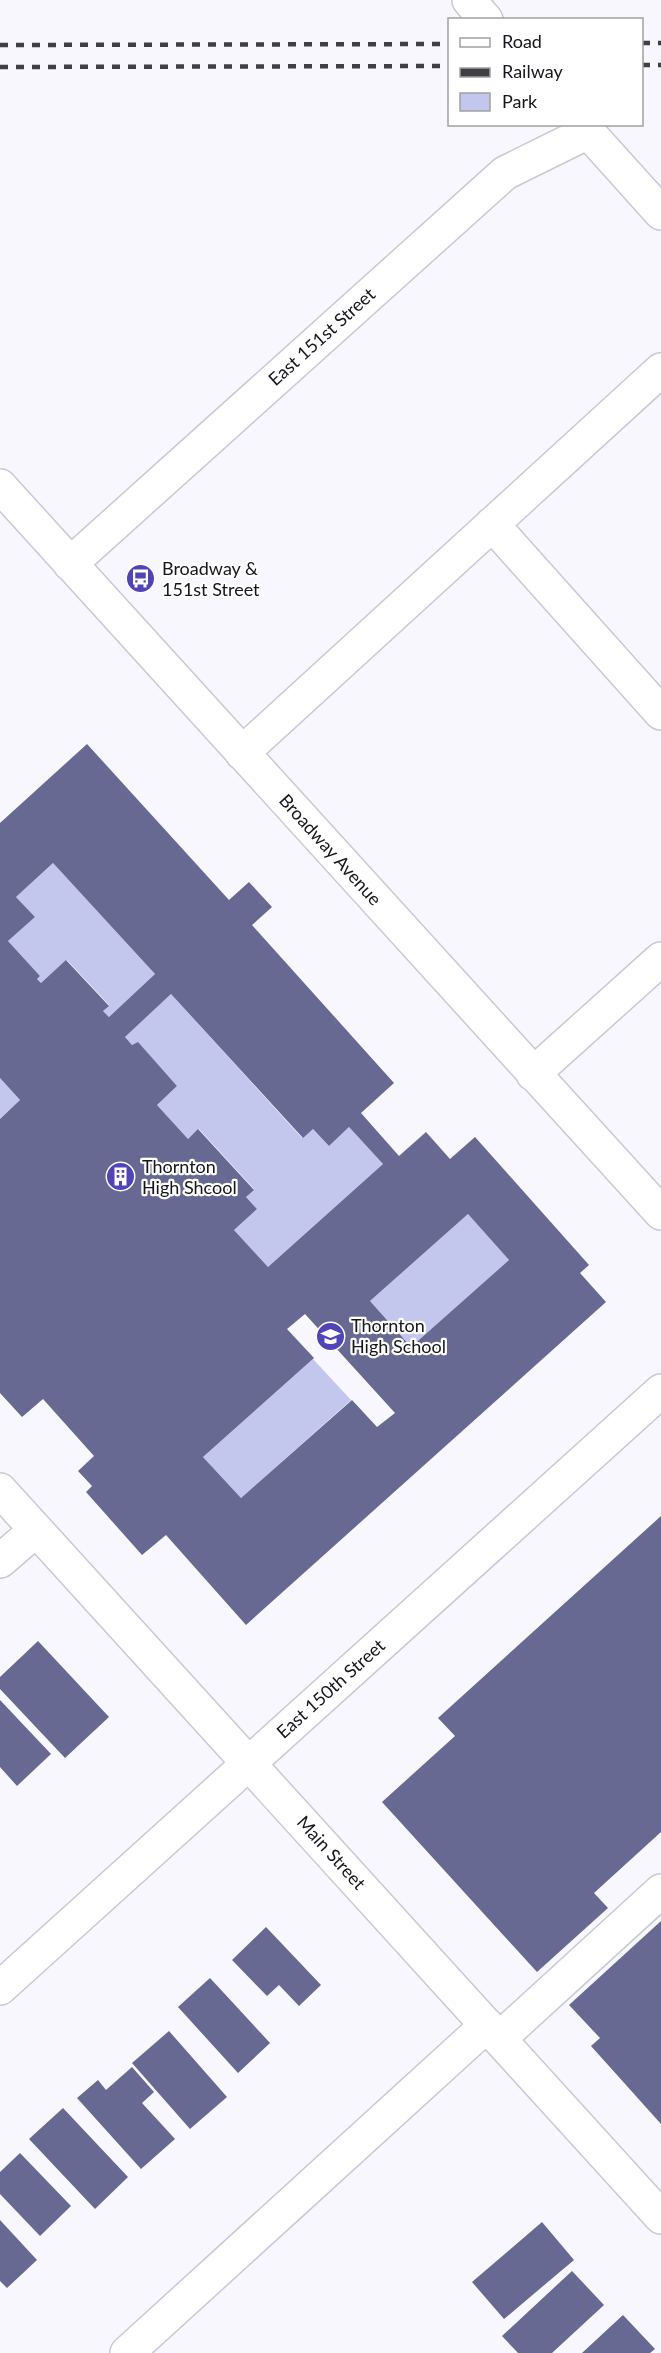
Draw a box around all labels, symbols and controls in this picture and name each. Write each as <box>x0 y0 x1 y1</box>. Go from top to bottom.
legend <box>448 18 643 126</box>
text: Road <box>502 30 542 52</box>
text: Railway <box>502 60 563 82</box>
text: Park <box>502 90 538 112</box>
street label: East 151st Street <box>264 282 379 390</box>
place label: Broadway & 151st Street <box>162 557 260 600</box>
bus stop icon: Broadway & 151st Street <box>125 563 157 595</box>
street label: Broadway Avenue <box>275 789 386 909</box>
place label: Thornton High Shcool <box>142 1155 237 1198</box>
building icon: Thornton High Shcool <box>105 1161 137 1193</box>
place label: Thornton High School <box>351 1314 446 1357</box>
school or university icon: Thornton High School <box>314 1320 346 1352</box>
street label: East 150th Street <box>272 1634 389 1743</box>
street label: Main Street <box>293 1811 371 1894</box>

